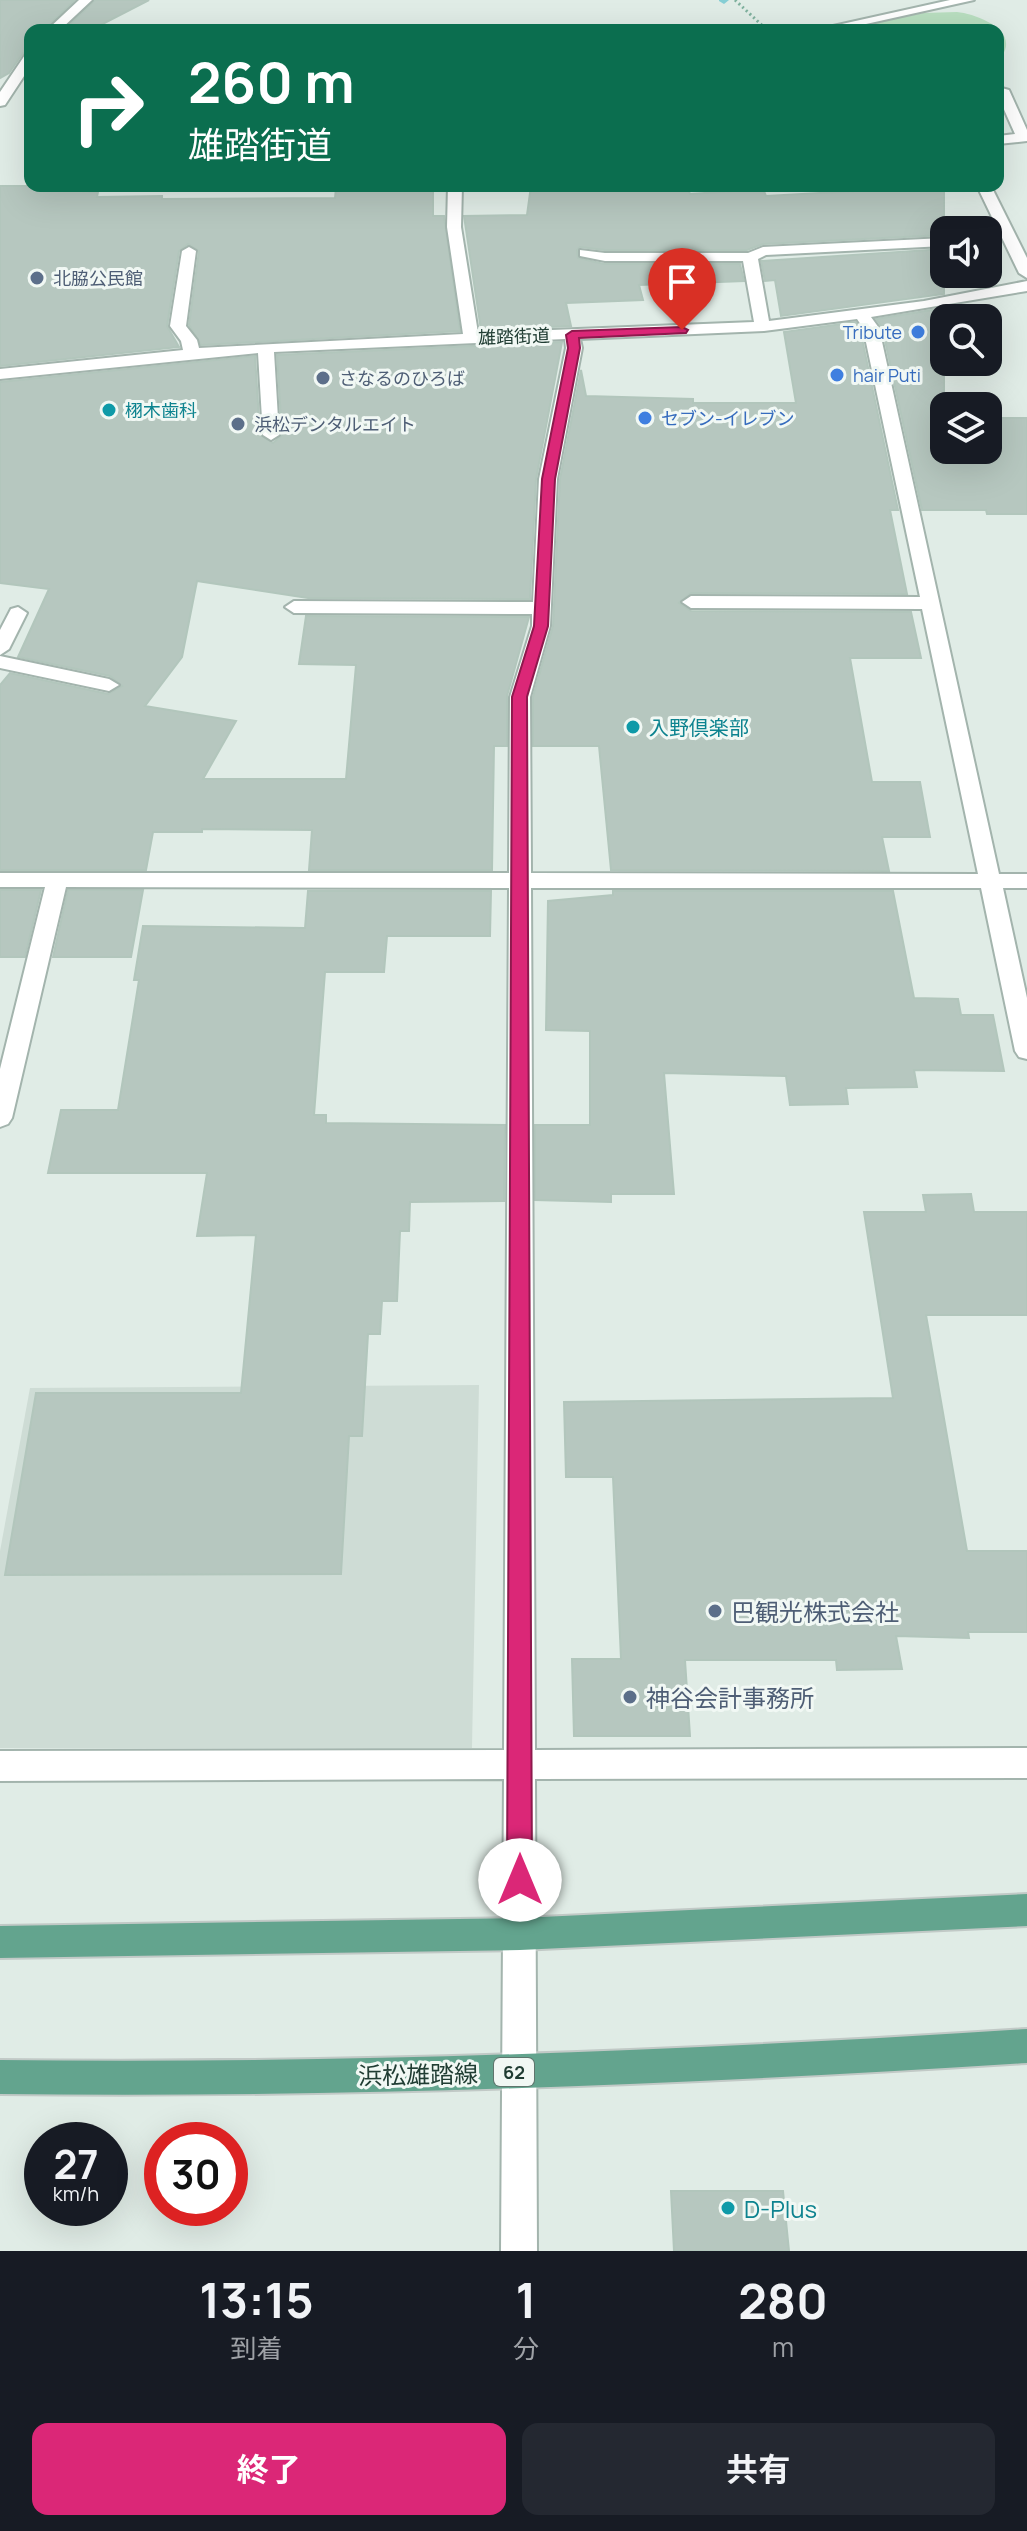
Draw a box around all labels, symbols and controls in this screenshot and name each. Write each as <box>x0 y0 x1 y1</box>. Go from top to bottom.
text: 260 m <box>188 43 355 120</box>
icon: right <box>56 56 160 160</box>
text: 雄踏街道 <box>188 120 332 169</box>
map controls <box>930 216 1002 464</box>
button: sound <box>930 216 1002 288</box>
pin <box>648 248 716 330</box>
icon: arrive <box>660 260 704 304</box>
place label: 北脇公民館 <box>53 266 143 290</box>
marker: 北脇公民館 <box>28 269 46 287</box>
button: search <box>930 304 1002 376</box>
place label: Tribute <box>843 320 902 344</box>
street label: 雄踏街道 <box>478 323 550 349</box>
marker: Tribute <box>909 323 927 341</box>
place label: hair Puti <box>853 363 921 387</box>
place label: さなるのひろば <box>339 366 465 390</box>
marker: hair Puti <box>828 366 846 384</box>
marker: さなるのひろば <box>314 369 332 387</box>
button: layers <box>930 392 1002 464</box>
place label: 栩木歯科 <box>125 398 197 422</box>
marker: 栩木歯科 <box>100 401 118 419</box>
place label: セブン-イレブン <box>661 406 795 430</box>
marker: セブン-イレブン <box>636 409 654 427</box>
place label: 浜松デンタルエイト <box>254 412 416 436</box>
marker: 浜松デンタルエイト <box>229 415 247 433</box>
place label: 入野倶楽部 <box>649 714 749 741</box>
marker: 入野倶楽部 <box>624 718 642 736</box>
place label: 巴観光株式会社 <box>731 1595 899 1628</box>
marker: 巴観光株式会社 <box>706 1602 724 1620</box>
place label: 神谷会計事務所 <box>646 1681 814 1714</box>
marker: 神谷会計事務所 <box>621 1688 639 1706</box>
position arrow <box>478 1838 562 1922</box>
street label: 浜松雄踏線 <box>358 2056 478 2092</box>
road number: 62 <box>494 2058 534 2086</box>
speed limit sign: 30 <box>144 2122 248 2226</box>
text: 27 <box>53 2136 99 2191</box>
text: km/h <box>53 2180 99 2207</box>
place label: D-Plus <box>744 2192 817 2225</box>
marker: D-Plus <box>719 2199 737 2217</box>
text: 13:15 <box>199 2267 314 2332</box>
text: 1 <box>515 2267 536 2332</box>
text: 280 <box>738 2268 828 2333</box>
text: m <box>772 2329 794 2365</box>
text: 到着 <box>230 2330 282 2366</box>
text: 分 <box>513 2330 539 2366</box>
button: 終了 <box>32 2423 506 2515</box>
button: 共有 <box>522 2423 995 2515</box>

